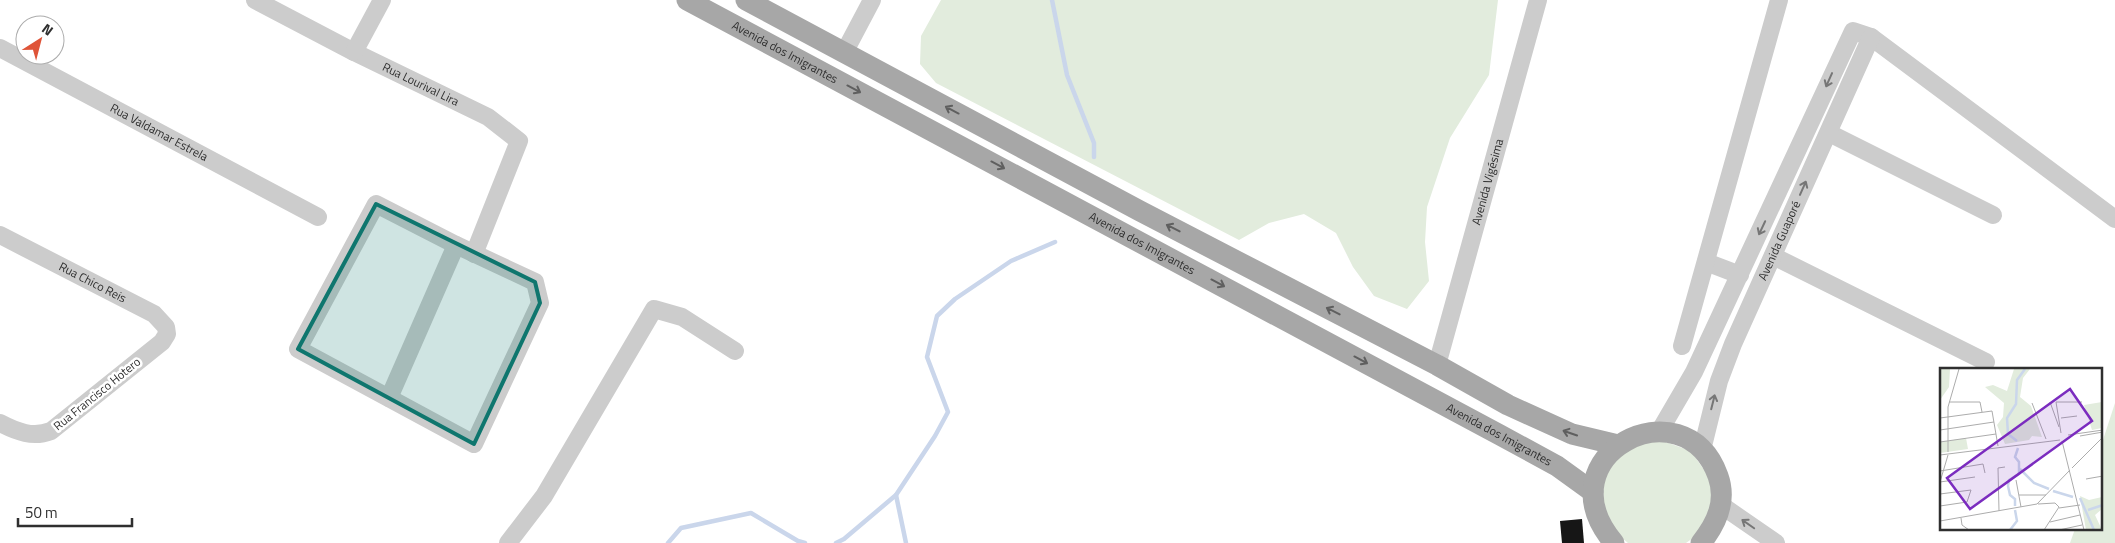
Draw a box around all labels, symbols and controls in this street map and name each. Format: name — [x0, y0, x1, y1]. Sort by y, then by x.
north arrow — [15, 15, 65, 65]
street label: Avenida dos Imigrantes — [729, 16, 842, 88]
text: N — [38, 18, 58, 40]
street label: Rua Lourival Lira — [379, 57, 463, 111]
one-way arrow — [1824, 72, 1833, 87]
one-way arrow — [846, 84, 861, 94]
street label: Rua Valdamar Estrela — [107, 98, 212, 166]
one-way arrow — [945, 105, 960, 115]
street label: Avenida Vigésima — [1466, 136, 1508, 227]
one-way arrow — [990, 160, 1005, 170]
one-way arrow — [1799, 181, 1809, 196]
street label: Avenida Guaporé — [1753, 198, 1805, 283]
street label: Avenida dos Imigrantes — [1086, 207, 1199, 279]
one-way arrow — [1756, 220, 1766, 235]
one-way arrow — [1166, 223, 1181, 232]
street label: Rua Chico Reis — [56, 257, 130, 307]
one-way arrow — [1210, 279, 1225, 288]
one-way arrow — [1325, 306, 1340, 316]
street label: Rua Francisco Hotero — [49, 352, 144, 435]
one-way arrow — [1353, 356, 1368, 365]
inset map — [1940, 368, 2102, 530]
one-way arrow — [1709, 395, 1718, 411]
street label: Avenida dos Imigrantes — [1443, 398, 1556, 471]
one-way arrow — [1563, 428, 1579, 437]
scale bar — [18, 496, 131, 528]
text: 50 m — [25, 501, 58, 524]
one-way arrow — [1742, 519, 1756, 529]

